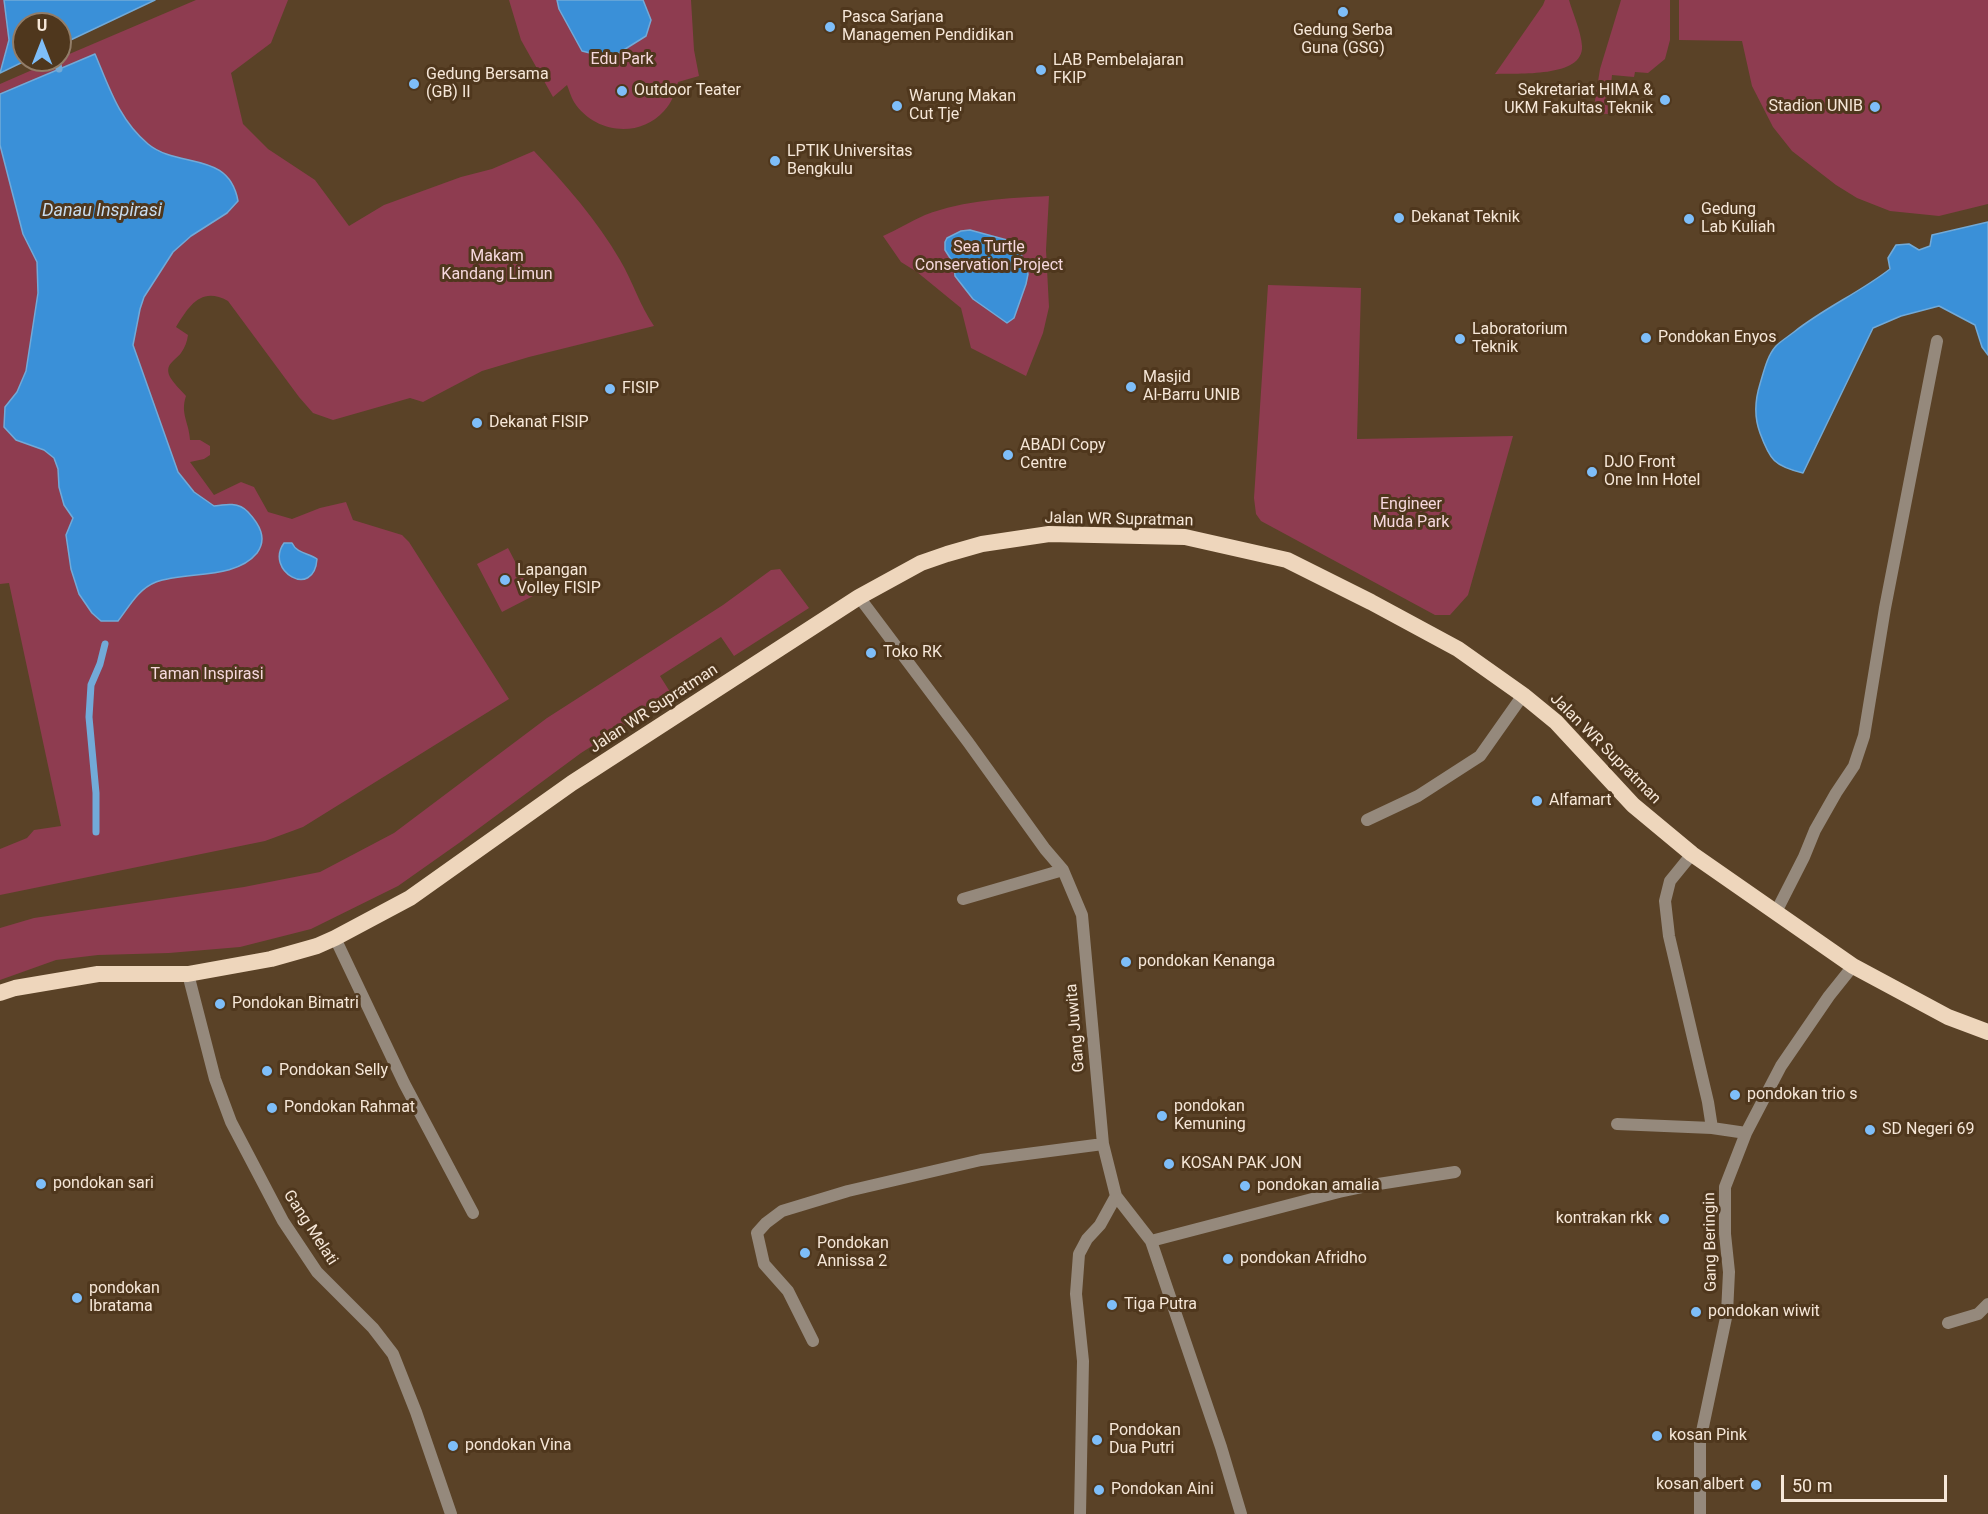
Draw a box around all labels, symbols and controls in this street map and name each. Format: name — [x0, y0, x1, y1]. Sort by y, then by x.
marker: Gedung Serba Guna (GSG) — [1336, 5, 1350, 19]
place label: Pasca Sarjana Managemen Pendidikan — [842, 8, 1014, 46]
north arrow — [12, 12, 72, 72]
text: U — [37, 16, 47, 35]
marker: Pasca Sarjana Managemen Pendidikan — [823, 20, 837, 34]
place label: Gedung Serba Guna (GSG) — [1293, 21, 1393, 59]
park label: Edu Park — [590, 50, 654, 70]
place label: LAB Pembelajaran FKIP — [1053, 51, 1184, 89]
marker: LAB Pembelajaran FKIP — [1034, 63, 1048, 77]
place label: Gedung Bersama (GB) II — [426, 65, 549, 103]
marker: Gedung Bersama (GB) II — [407, 77, 421, 91]
place label: Outdoor Teater — [634, 81, 741, 101]
place label: Sekretariat HIMA & UKM Fakultas Teknik — [1504, 81, 1653, 119]
marker: Outdoor Teater — [615, 84, 629, 98]
place label: Warung Makan Cut Tje' — [909, 87, 1016, 125]
marker: Sekretariat HIMA & UKM Fakultas Teknik — [1658, 93, 1672, 107]
place label: Stadion UNIB — [1769, 97, 1863, 117]
marker: Warung Makan Cut Tje' — [890, 99, 904, 113]
marker: Stadion UNIB — [1868, 100, 1882, 114]
place label: LPTIK Universitas Bengkulu — [787, 142, 913, 180]
marker: LPTIK Universitas Bengkulu — [768, 154, 782, 168]
water label: Danau Inspirasi — [42, 200, 162, 222]
place label: Gedung Lab Kuliah — [1701, 200, 1775, 238]
place label: Dekanat Teknik — [1411, 208, 1520, 228]
marker: Dekanat Teknik — [1392, 211, 1406, 225]
marker: Gedung Lab Kuliah — [1682, 212, 1696, 226]
park label: Sea Turtle Conservation Project — [915, 238, 1063, 276]
park label: Makam Kandang Limun — [441, 247, 553, 285]
place label: Laboratorium Teknik — [1472, 320, 1568, 358]
place label: Pondokan Enyos — [1658, 328, 1776, 348]
marker: Pondokan Enyos — [1639, 331, 1653, 345]
marker: Laboratorium Teknik — [1453, 332, 1467, 346]
place label: Masjid Al-Barru UNIB — [1143, 368, 1240, 406]
place label: FISIP — [622, 379, 659, 399]
marker: Masjid Al-Barru UNIB — [1124, 380, 1138, 394]
marker: FISIP — [603, 382, 617, 396]
place label: Dekanat FISIP — [489, 413, 589, 433]
marker: Dekanat FISIP — [470, 416, 484, 430]
place label: ABADI Copy Centre — [1020, 436, 1106, 474]
marker: ABADI Copy Centre — [1001, 448, 1015, 462]
place label: DJO Front One Inn Hotel — [1604, 453, 1700, 491]
marker: DJO Front One Inn Hotel — [1585, 465, 1599, 479]
park label: Engineer Muda Park — [1373, 495, 1449, 533]
street label: Jalan WR Supratman — [1044, 509, 1194, 531]
place label: Lapangan Volley FISIP — [517, 561, 601, 599]
marker: Lapangan Volley FISIP — [498, 573, 512, 587]
place label: Toko RK — [883, 643, 942, 663]
marker: Toko RK — [864, 646, 878, 660]
street label: Jalan WR Supratman — [586, 660, 722, 758]
park label: Taman Inspirasi — [150, 665, 264, 685]
street label: Jalan WR Supratman — [1546, 690, 1664, 808]
place label: Alfamart — [1549, 791, 1611, 811]
marker: Alfamart — [1530, 794, 1544, 808]
place label: pondokan Kenanga — [1138, 952, 1275, 972]
marker: pondokan Kenanga — [1119, 955, 1133, 969]
street label: Gang Juwita — [1063, 983, 1089, 1073]
place label: Pondokan Bimatri — [232, 994, 359, 1014]
marker: Pondokan Bimatri — [213, 997, 227, 1011]
place label: Pondokan Selly — [279, 1061, 388, 1081]
marker: Pondokan Selly — [260, 1064, 274, 1078]
place label: pondokan trio s — [1747, 1085, 1858, 1105]
marker: pondokan trio s — [1728, 1088, 1742, 1102]
place label: pondokan Kemuning — [1174, 1097, 1246, 1135]
place label: Pondokan Rahmat — [284, 1098, 415, 1118]
marker: Pondokan Rahmat — [265, 1101, 279, 1115]
marker: pondokan Kemuning — [1155, 1109, 1169, 1123]
place label: SD Negeri 69 — [1882, 1120, 1975, 1140]
marker: SD Negeri 69 — [1863, 1123, 1877, 1137]
place label: KOSAN PAK JON — [1181, 1154, 1302, 1174]
marker: KOSAN PAK JON — [1162, 1157, 1176, 1171]
place label: pondokan sari — [53, 1174, 154, 1194]
place label: pondokan amalia — [1257, 1176, 1380, 1196]
marker: pondokan sari — [34, 1177, 48, 1191]
marker: pondokan amalia — [1238, 1179, 1252, 1193]
street label: Gang Melati — [279, 1187, 341, 1269]
street label: Gang Beringin — [1701, 1192, 1721, 1292]
place label: kontrakan rkk — [1556, 1209, 1652, 1229]
marker: kontrakan rkk — [1657, 1212, 1671, 1226]
place label: Pondokan Annissa 2 — [817, 1234, 889, 1272]
marker: Pondokan Annissa 2 — [798, 1246, 812, 1260]
place label: pondokan Afridho — [1240, 1249, 1367, 1269]
marker: pondokan Afridho — [1221, 1252, 1235, 1266]
place label: pondokan Ibratama — [89, 1279, 160, 1317]
marker: pondokan Ibratama — [70, 1291, 84, 1305]
place label: Tiga Putra — [1124, 1295, 1197, 1315]
marker: Tiga Putra — [1105, 1298, 1119, 1312]
place label: pondokan wiwit — [1708, 1302, 1820, 1322]
marker: pondokan wiwit — [1689, 1305, 1703, 1319]
place label: Pondokan Dua Putri — [1109, 1421, 1181, 1459]
place label: kosan Pink — [1669, 1426, 1747, 1446]
marker: kosan Pink — [1650, 1429, 1664, 1443]
marker: Pondokan Dua Putri — [1090, 1433, 1104, 1447]
place label: pondokan Vina — [465, 1436, 571, 1456]
marker: pondokan Vina — [446, 1439, 460, 1453]
scale bar — [1784, 1463, 1950, 1501]
place label: kosan albert — [1656, 1475, 1744, 1495]
text: 50 m — [1792, 1475, 1832, 1496]
marker: kosan albert — [1749, 1478, 1763, 1492]
place label: Pondokan Aini — [1111, 1480, 1214, 1500]
marker: Pondokan Aini — [1092, 1483, 1106, 1497]

